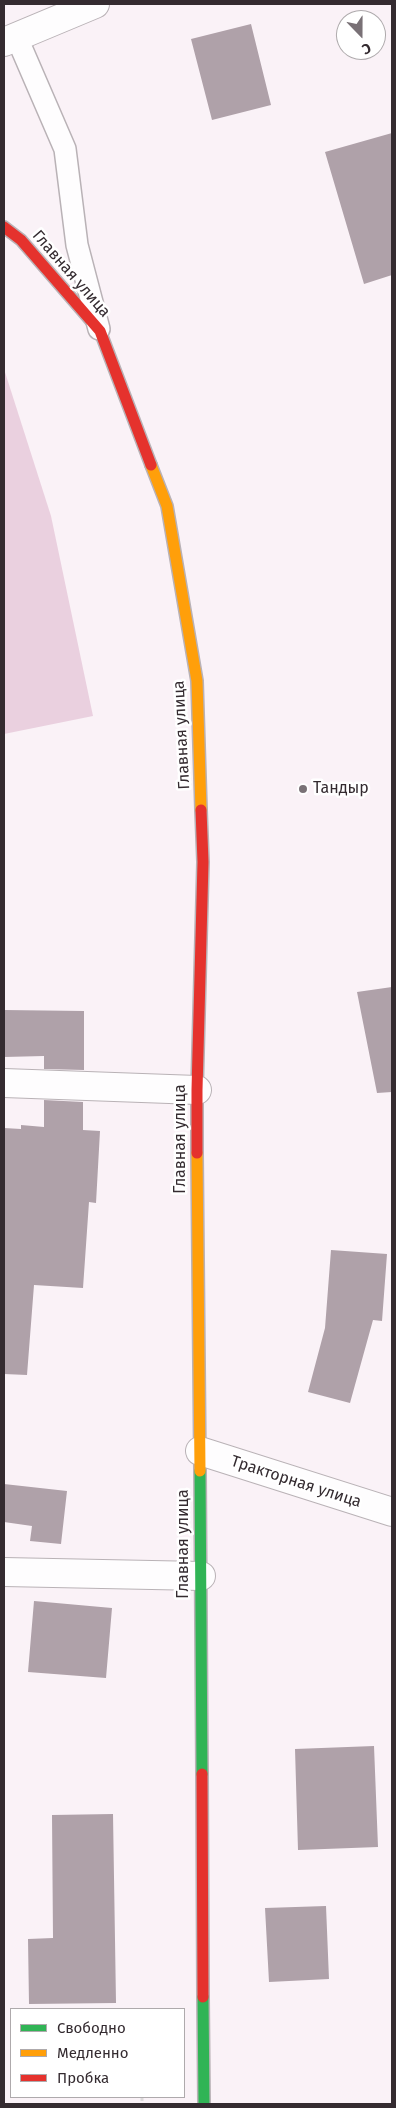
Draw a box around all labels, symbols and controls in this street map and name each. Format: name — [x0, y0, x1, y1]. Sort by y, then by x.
north arrow — [336, 10, 386, 60]
text: С — [360, 39, 373, 58]
street label: Главная улица — [28, 226, 114, 322]
street label: Главная улица — [170, 680, 194, 790]
place label: Тандыр — [313, 779, 369, 799]
marker: Тандыр — [297, 783, 309, 795]
street label: Главная улица — [171, 1084, 191, 1194]
street label: Тракторная улица — [228, 1452, 364, 1512]
street label: Главная улица — [174, 1489, 194, 1599]
legend — [10, 2008, 185, 2098]
text: Свободно — [57, 2019, 126, 2037]
text: Медленно — [57, 2044, 129, 2062]
text: Пробка — [57, 2069, 109, 2087]

